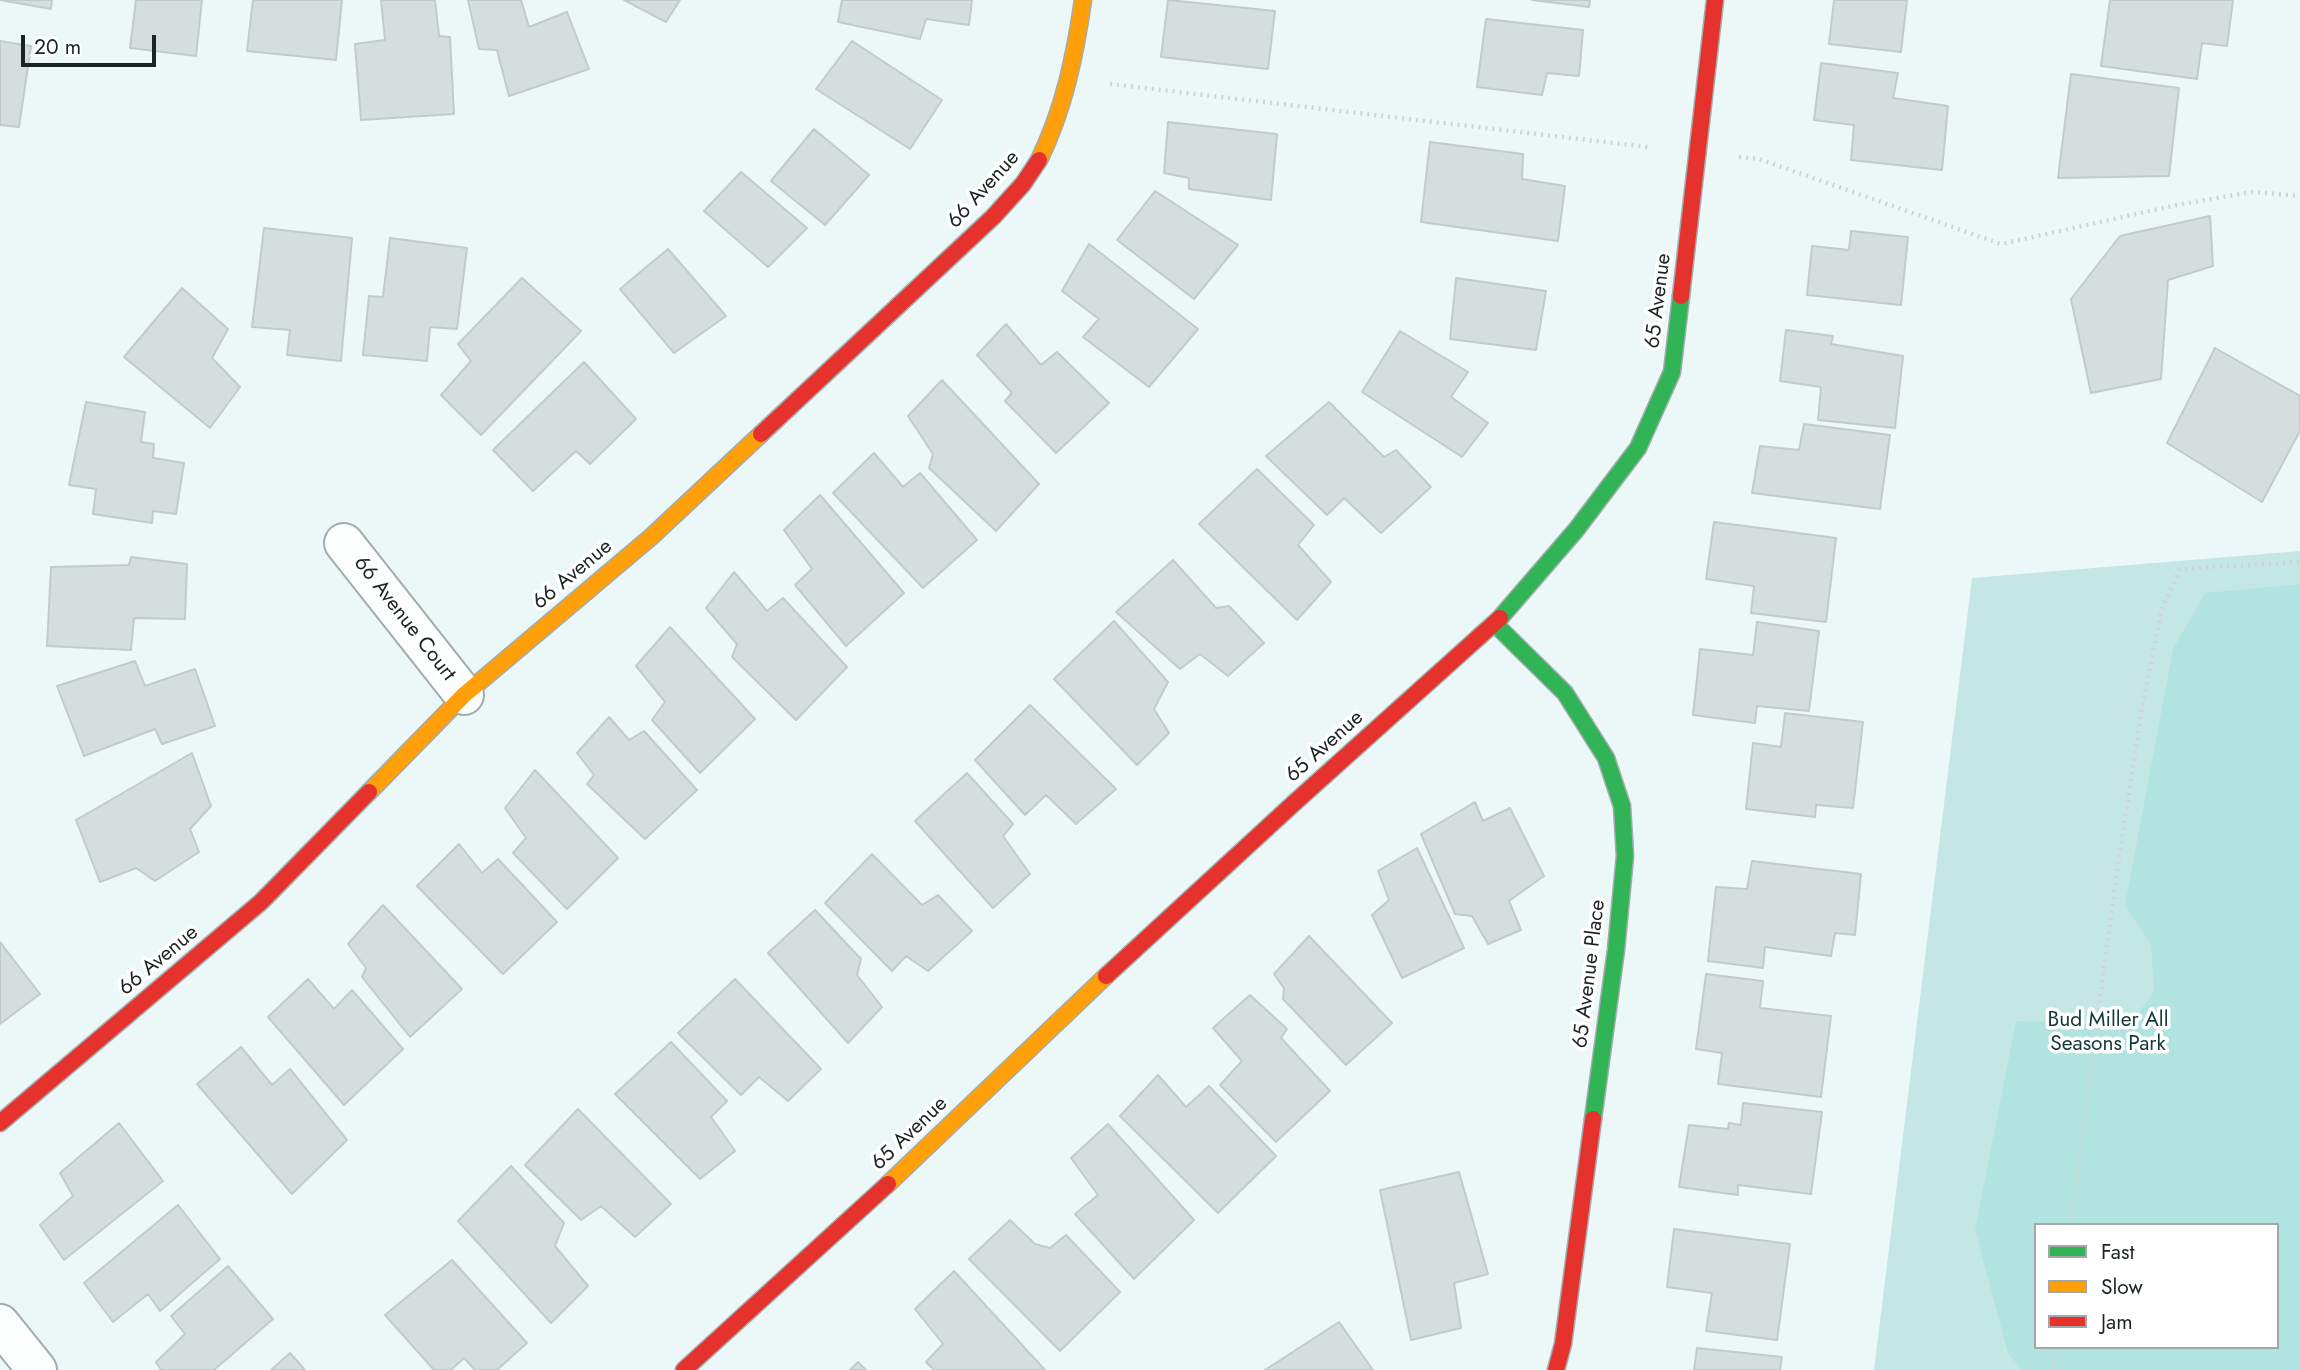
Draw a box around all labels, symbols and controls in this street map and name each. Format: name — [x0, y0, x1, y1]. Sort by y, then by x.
scale bar — [24, 21, 159, 65]
text: 20 m — [34, 32, 81, 62]
street label: 66 Avenue — [943, 146, 1025, 234]
street label: 65 Avenue — [1641, 252, 1677, 350]
street label: 66 Avenue — [528, 535, 618, 615]
street label: 66 Avenue Court — [347, 552, 461, 686]
street label: 65 Avenue — [1281, 706, 1369, 788]
street label: 65 Avenue Place — [1568, 898, 1612, 1050]
street label: 66 Avenue — [114, 921, 204, 1001]
park label: Bud Miller All Seasons Park — [2048, 1008, 2168, 1058]
street label: 65 Avenue — [867, 1092, 953, 1176]
legend — [2034, 1223, 2279, 1349]
text: Fast — [2101, 1237, 2134, 1267]
text: Slow — [2101, 1272, 2143, 1302]
text: Jam — [2101, 1307, 2133, 1337]

